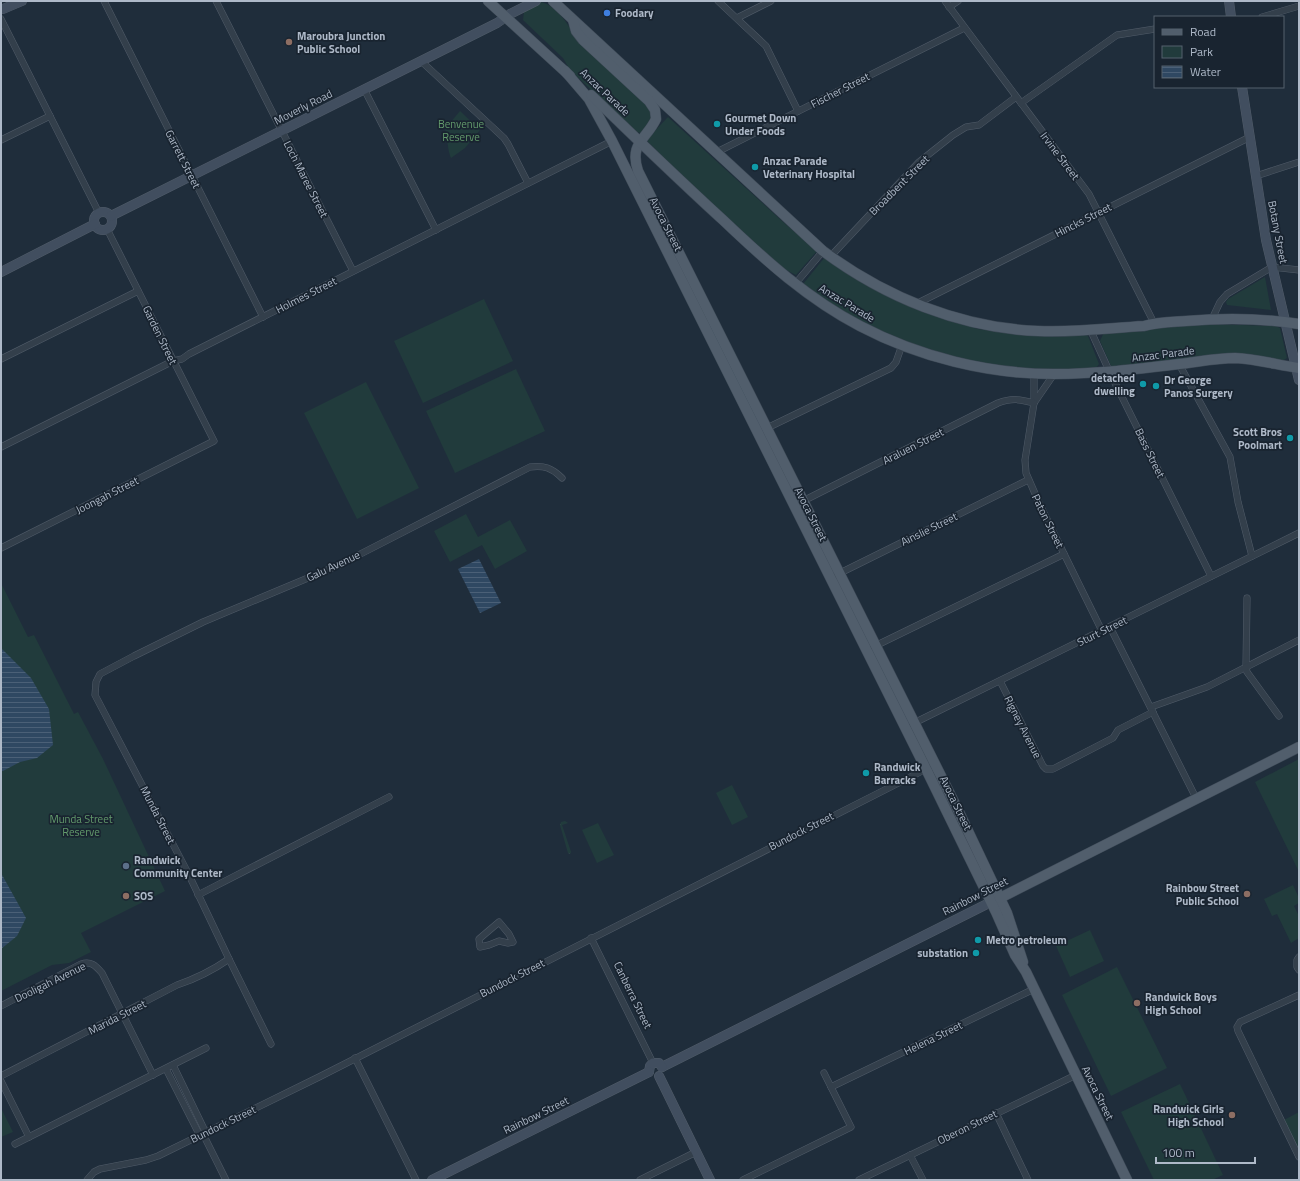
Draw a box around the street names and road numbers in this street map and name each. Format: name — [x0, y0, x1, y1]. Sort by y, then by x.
street label: Anzac Parade — [577, 65, 634, 120]
street label: Fischer Street — [808, 68, 872, 112]
street label: Moverly Road — [271, 85, 335, 129]
street label: Garrett Street — [161, 127, 205, 191]
street label: Irvine Street — [1037, 129, 1083, 183]
street label: Loch Maree Street — [280, 138, 332, 220]
street label: Broadbent Street — [865, 151, 933, 219]
street label: Avoca Street — [646, 194, 686, 254]
street label: Hincks Street — [1052, 199, 1114, 241]
street label: Botany Street — [1264, 199, 1292, 265]
street label: Holmes Street — [273, 273, 339, 317]
street label: Anzac Parade — [816, 280, 878, 326]
street label: Garden Street — [139, 303, 181, 367]
street label: Anzac Parade — [1131, 342, 1196, 366]
street label: Araluen Street — [880, 424, 946, 468]
street label: Bass Street — [1131, 426, 1169, 481]
street label: Joongah Street — [73, 472, 141, 518]
street label: Avoca Street — [791, 484, 831, 544]
street label: Paton Street — [1028, 491, 1068, 551]
street label: Ainslie Street — [898, 508, 960, 550]
street label: Galu Avenue — [304, 546, 363, 585]
street label: Sturt Street — [1074, 612, 1130, 650]
street label: Rigney Avenue — [1000, 693, 1046, 761]
street label: Avoca Street — [936, 773, 976, 833]
street label: Munda Street — [137, 783, 180, 847]
street label: Bundock Street — [766, 808, 836, 854]
street label: Rainbow Street — [940, 873, 1011, 919]
street label: Bundock Street — [477, 955, 547, 1001]
street label: Dooligah Avenue — [12, 958, 89, 1006]
street label: Canberra Street — [610, 959, 656, 1031]
street label: Marida Street — [85, 995, 149, 1038]
street label: Helena Street — [901, 1017, 965, 1059]
street label: Avoca Street — [1078, 1063, 1118, 1123]
street label: Rainbow Street — [500, 1092, 572, 1138]
street label: Bundock Street — [188, 1101, 259, 1147]
street label: Oberon Street — [934, 1106, 1000, 1148]

